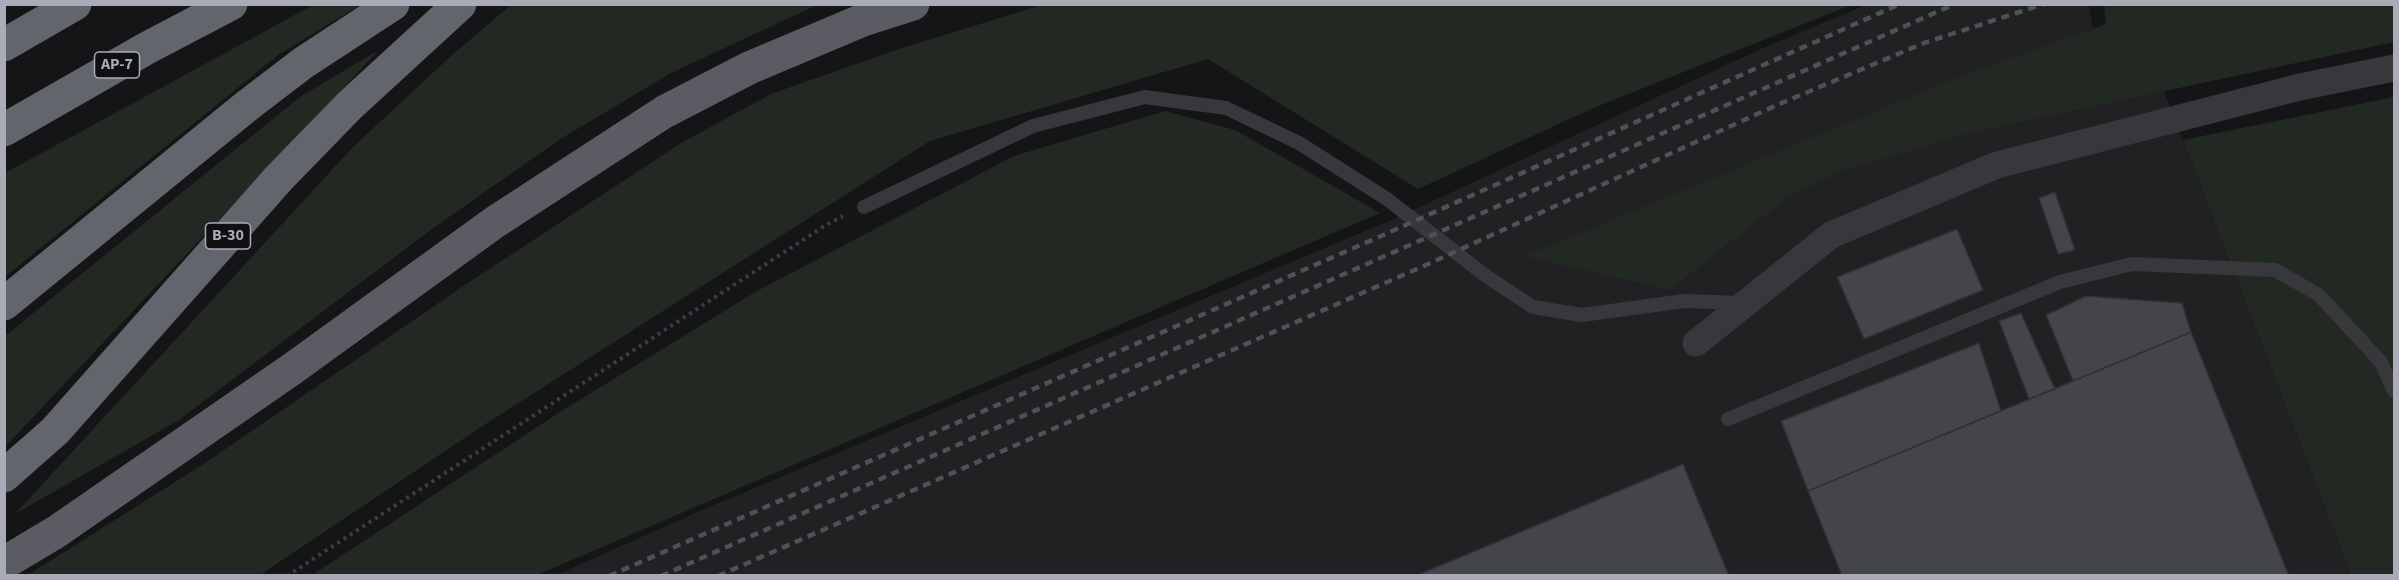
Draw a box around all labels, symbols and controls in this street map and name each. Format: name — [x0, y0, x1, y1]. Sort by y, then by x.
road number: AP-7 — [94, 52, 140, 78]
road number: B-30 — [206, 223, 250, 249]

